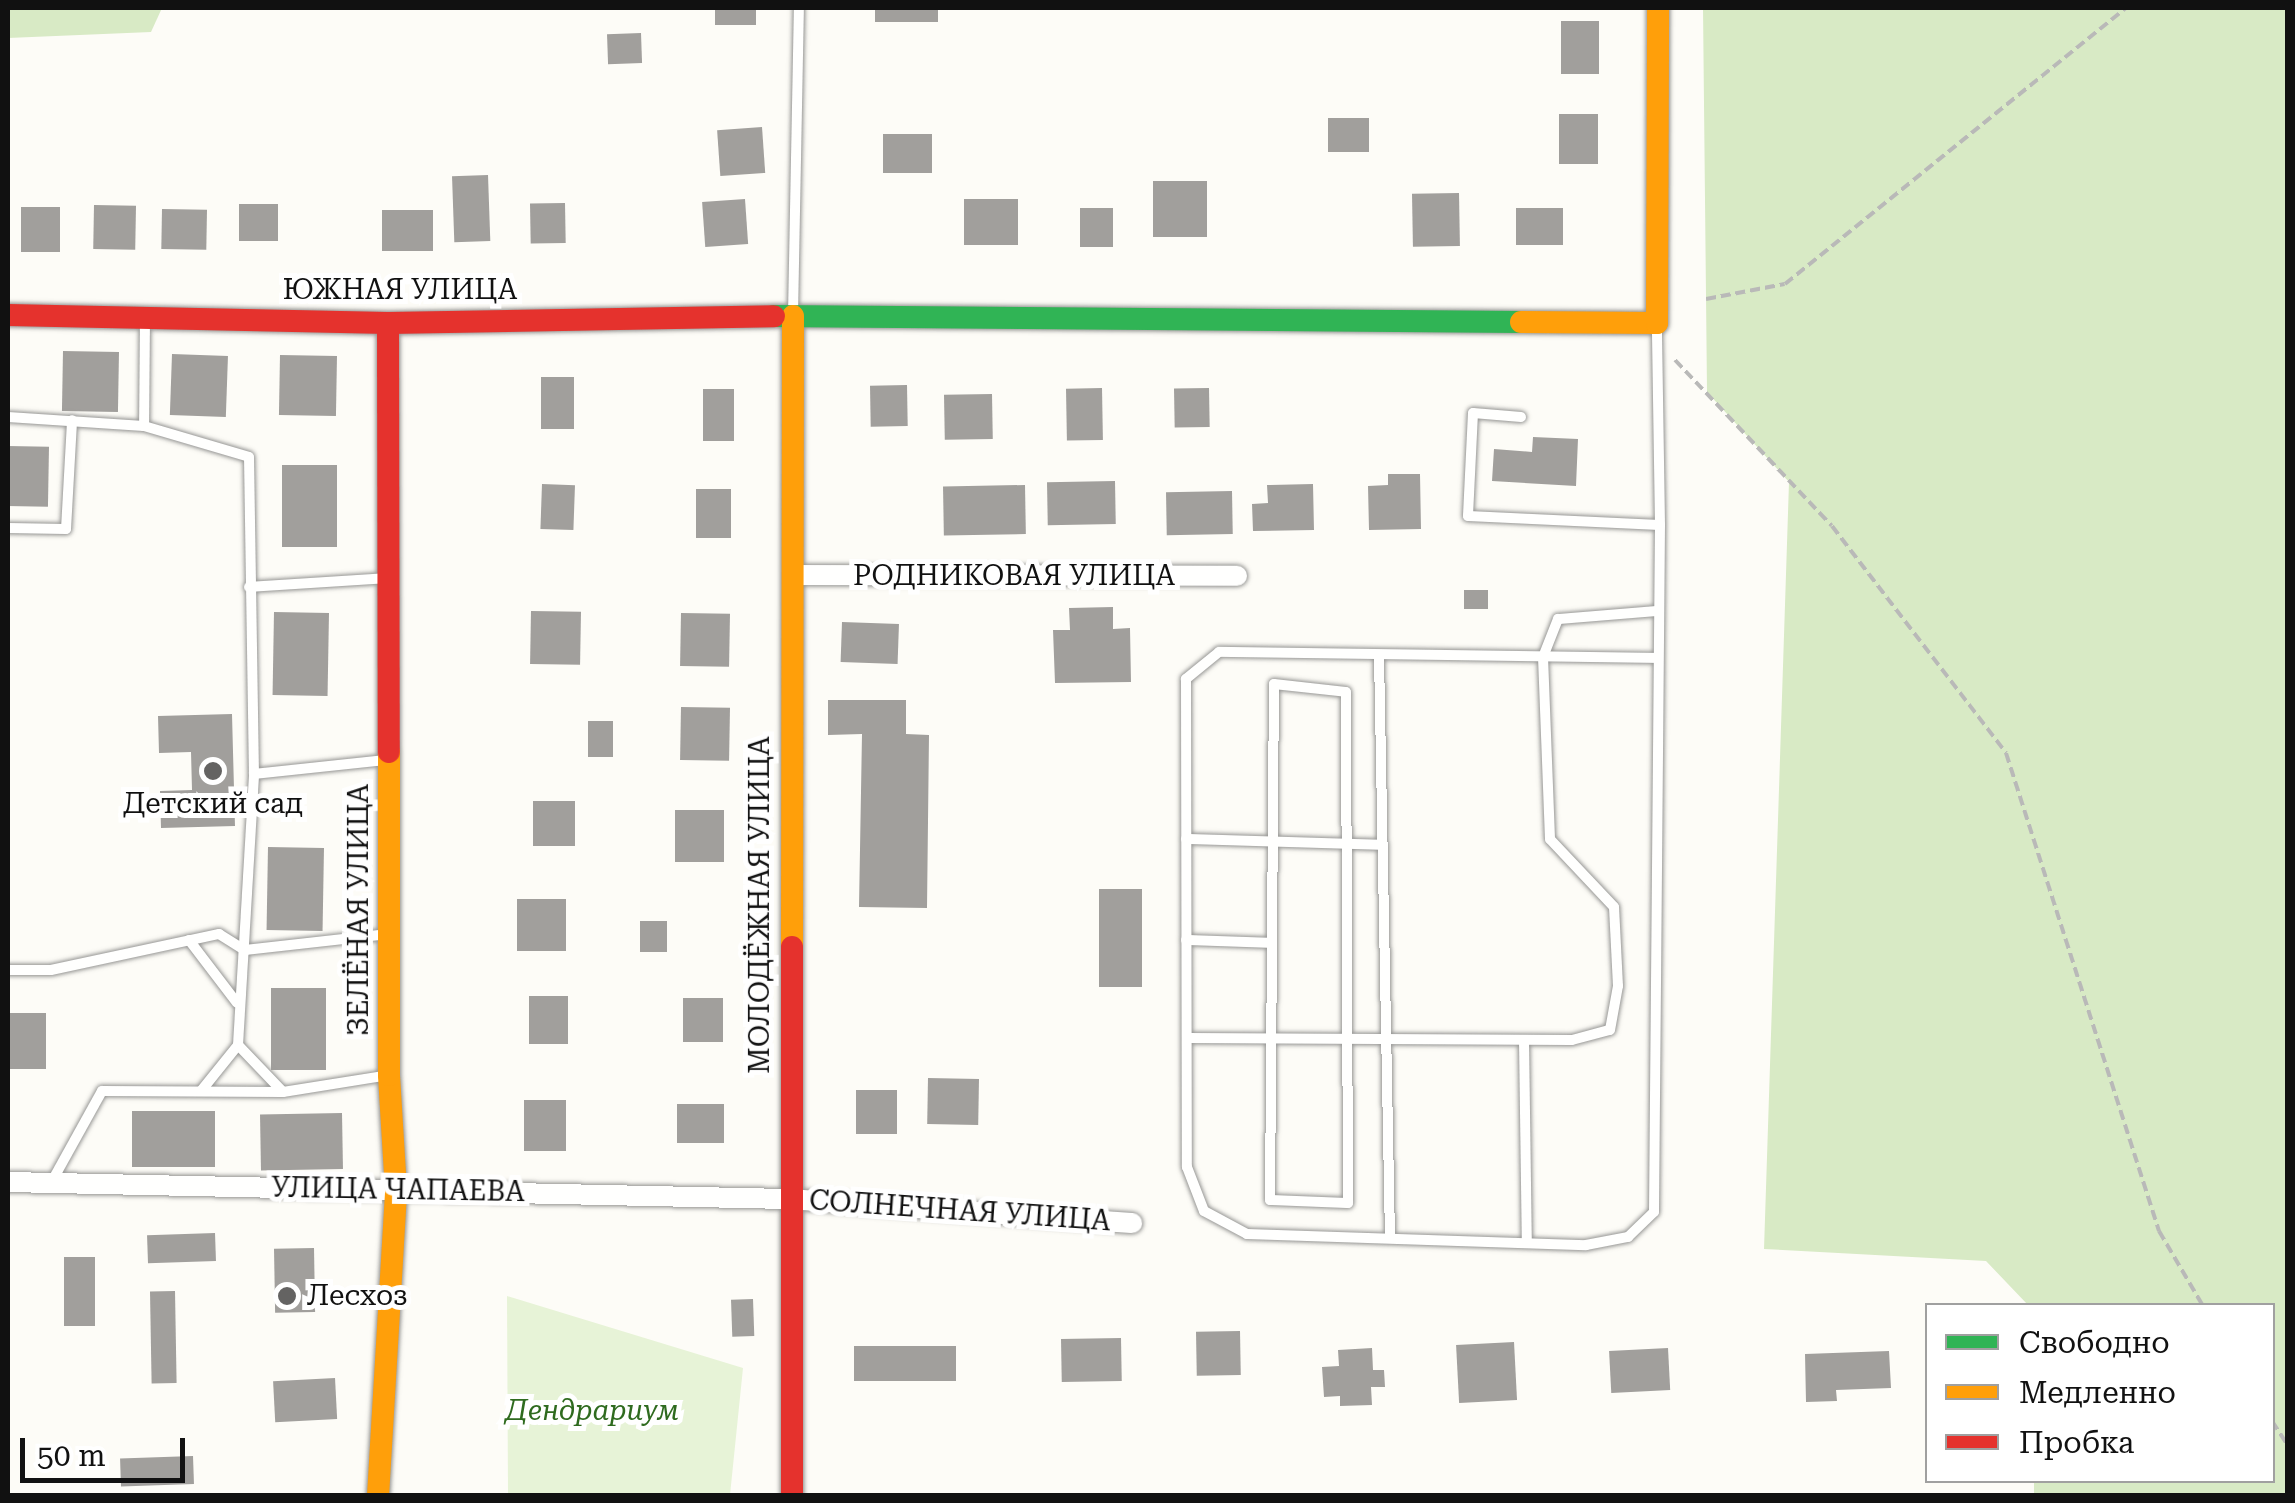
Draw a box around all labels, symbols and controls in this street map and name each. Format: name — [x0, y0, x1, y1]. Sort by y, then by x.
street label: ЮЖНАЯ УЛИЦА — [283, 273, 517, 307]
street label: РОДНИКОВАЯ УЛИЦА — [853, 559, 1175, 593]
street label: МОЛОДЁЖНАЯ УЛИЦА — [743, 736, 777, 1074]
marker: Детский сад — [202, 760, 224, 782]
street label: ЗЕЛЁНАЯ УЛИЦА — [342, 784, 376, 1036]
place label: Детский сад — [123, 787, 303, 821]
street label: УЛИЦА ЧАПАЕВА — [271, 1171, 525, 1209]
street label: СОЛНЕЧНАЯ УЛИЦА — [808, 1184, 1112, 1238]
place label: Лесхоз — [307, 1279, 408, 1313]
marker: Лесхоз — [276, 1285, 298, 1307]
legend — [1925, 1303, 2275, 1483]
text: Свободно — [2019, 1325, 2170, 1360]
text: Медленно — [2019, 1375, 2176, 1410]
park label: Дендрариум — [505, 1394, 679, 1428]
scale bar — [25, 1418, 190, 1480]
text: Пробка — [2019, 1425, 2134, 1460]
text: 50 m — [37, 1438, 106, 1473]

